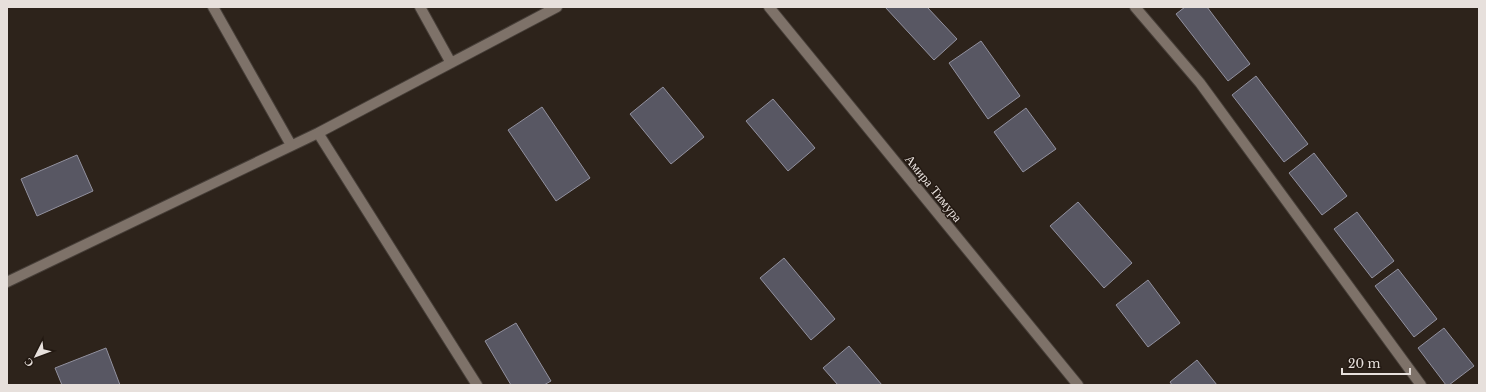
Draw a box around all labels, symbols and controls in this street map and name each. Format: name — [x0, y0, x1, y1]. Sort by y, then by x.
street label: Амира Тимура — [901, 151, 966, 226]
north arrow — [16, 336, 56, 376]
scale bar — [1342, 350, 1410, 376]
text: С — [21, 355, 36, 370]
text: 20 m — [1348, 356, 1380, 371]

